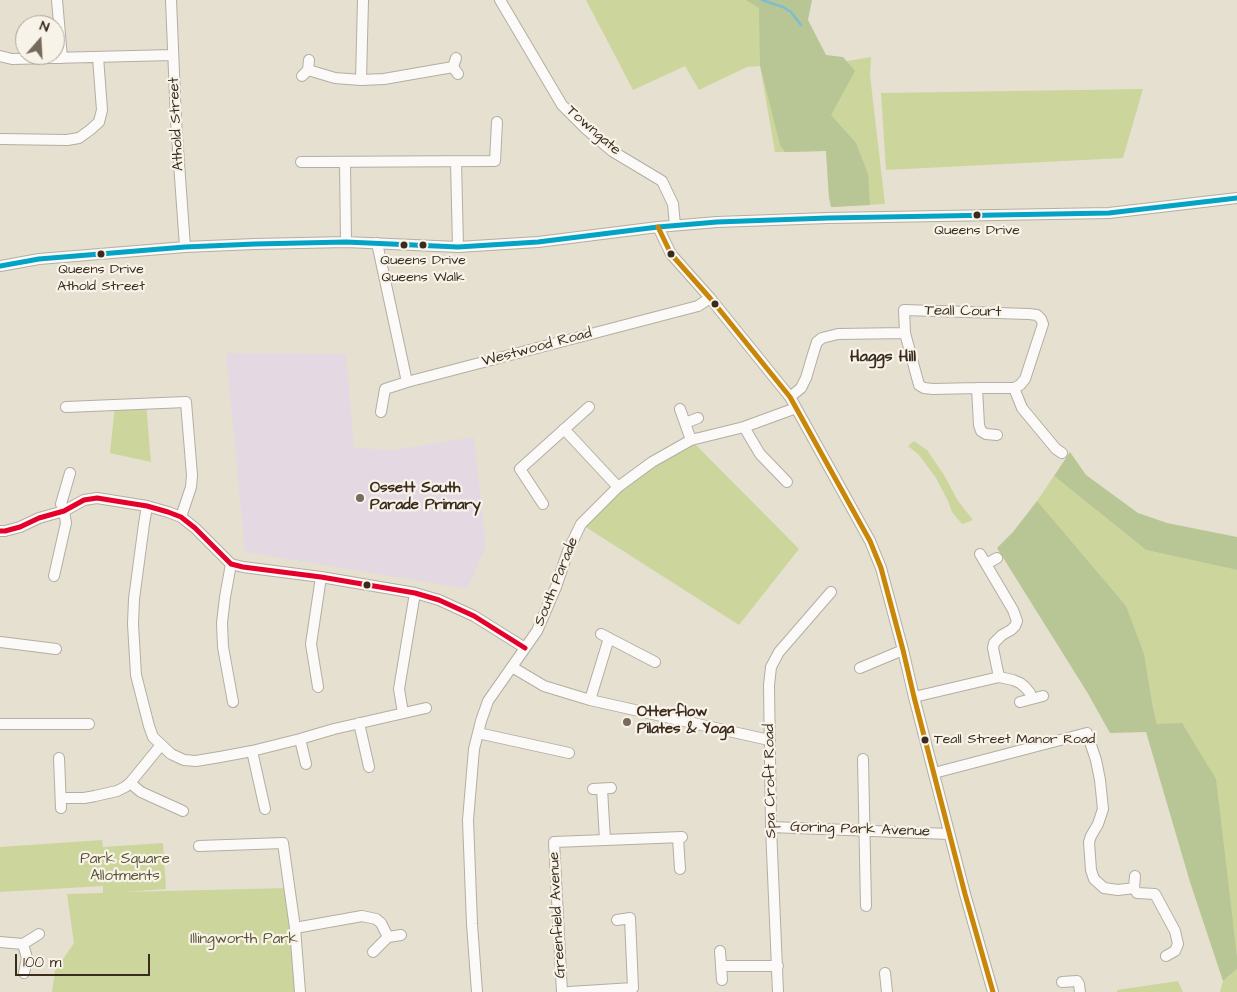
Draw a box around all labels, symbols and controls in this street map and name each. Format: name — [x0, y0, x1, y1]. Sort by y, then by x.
north arrow — [15, 15, 65, 65]
text: N — [37, 16, 52, 38]
street label: Athold Street — [166, 77, 188, 171]
street label: Towngate — [562, 102, 624, 160]
marker: Queens Drive — [972, 210, 982, 220]
place label: Queens Drive — [934, 223, 1020, 239]
unlabelled marker — [399, 240, 409, 250]
marker: Queens Drive Queens Walk — [418, 240, 428, 250]
marker: Queens Drive Athold Street — [96, 249, 106, 259]
unlabelled marker — [666, 249, 676, 259]
place label: Queens Drive Queens Walk — [380, 253, 466, 286]
place label: Queens Drive Athold Street — [57, 262, 145, 294]
unlabelled marker — [710, 299, 720, 309]
street label: Teall Court — [924, 302, 1002, 322]
street label: Westwood Road — [480, 325, 594, 371]
district label: Haggs Hill — [850, 348, 916, 368]
place label: Ossett South Parade Primary — [370, 480, 481, 515]
marker: Ossett South Parade Primary — [354, 492, 366, 504]
street label: South Parade — [531, 535, 583, 629]
unlabelled marker — [362, 580, 372, 590]
place label: Otterflow Pilates & Yoga — [637, 704, 734, 739]
marker: Otterflow Pilates & Yoga — [621, 716, 633, 728]
street label: Spa Croft Road — [761, 724, 781, 838]
place label: Teall Street Manor Road — [934, 732, 1095, 748]
marker: Teall Street Manor Road — [920, 735, 930, 745]
street label: Goring Park Avenue — [790, 819, 930, 841]
park label: Park Square Allotments — [80, 851, 170, 886]
street label: Greenfield Avenue — [546, 851, 570, 979]
park label: Illingworth Park — [190, 931, 298, 949]
scale bar — [18, 944, 152, 976]
text: 100 m — [23, 952, 62, 973]

